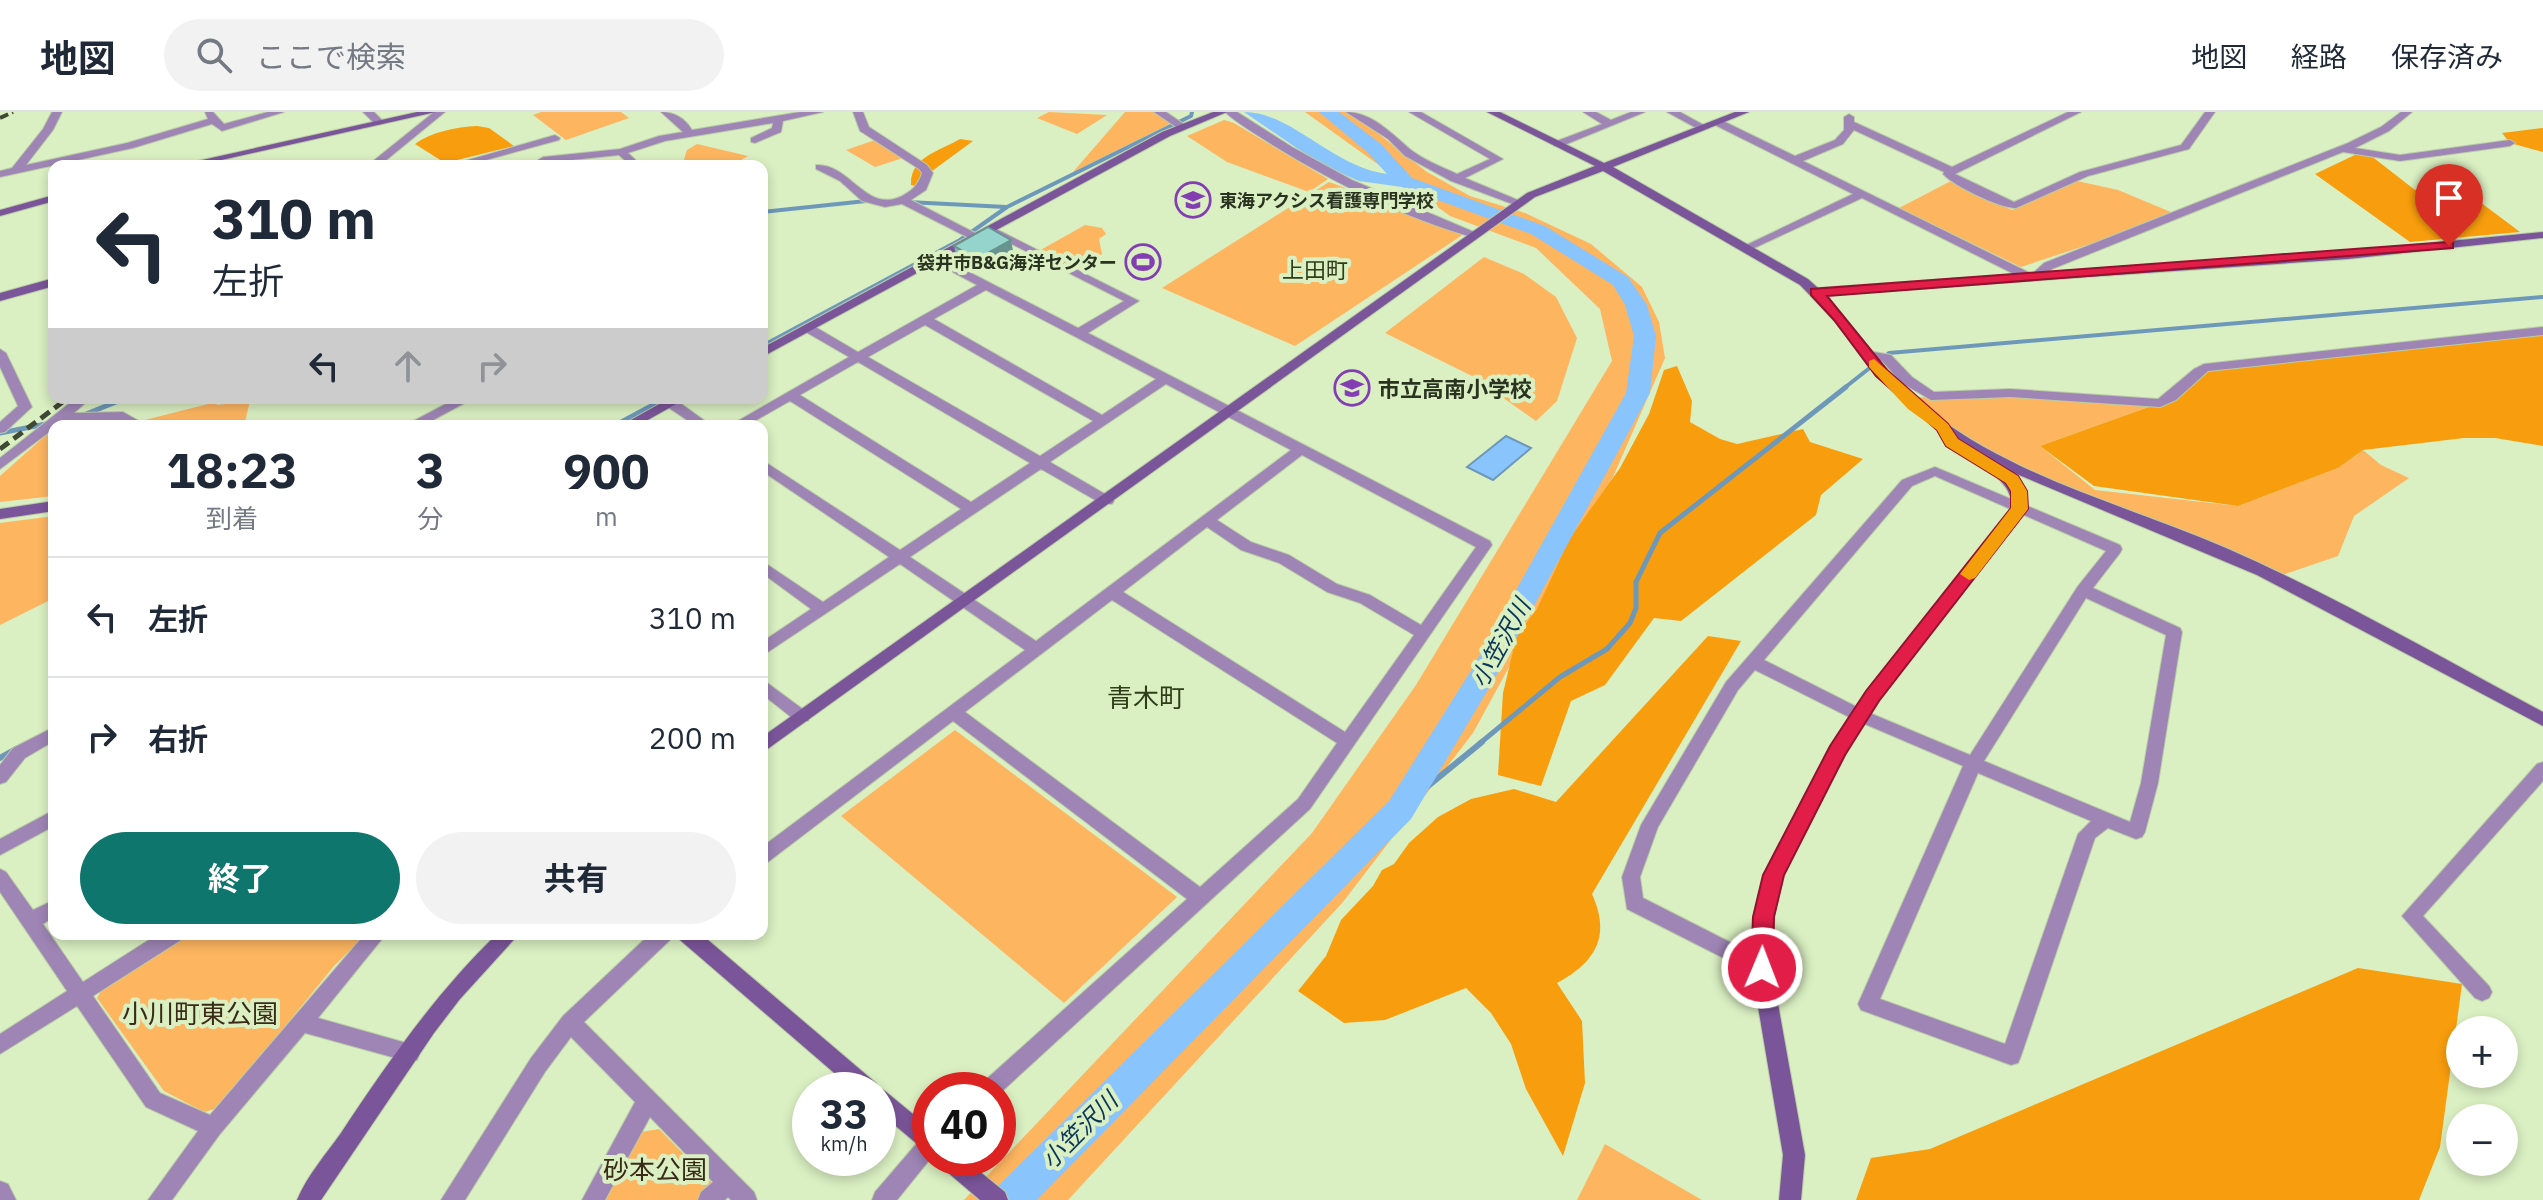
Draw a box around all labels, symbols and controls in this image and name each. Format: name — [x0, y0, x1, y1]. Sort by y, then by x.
search box — [164, 19, 724, 91]
text: 地図 — [40, 33, 116, 82]
icon: search — [192, 33, 236, 77]
text: ここで検索 — [256, 37, 406, 76]
text: 地図 — [2191, 38, 2247, 75]
text: 経路 — [2291, 38, 2347, 75]
text: 保存済み — [2391, 38, 2503, 75]
pin — [2415, 164, 2483, 246]
icon: arrive — [2427, 176, 2471, 220]
school or university icon: 東海アクシス看護専門学校 — [1174, 181, 1212, 219]
text: 310 m — [212, 182, 376, 254]
place label: 東海アクシス看護専門学校 — [1219, 189, 1434, 212]
icon: left — [80, 192, 184, 296]
sports icon: 袋井市B&G海洋センター — [1124, 243, 1162, 281]
place label: 袋井市B&G海洋センター — [917, 251, 1117, 274]
district label: 上田町 — [1282, 255, 1348, 284]
text: 左折 — [212, 257, 284, 304]
icon: left — [302, 344, 346, 388]
icon: ahead — [386, 344, 430, 388]
icon: right — [470, 344, 514, 388]
school or university icon: 市立高南小学校 — [1333, 369, 1371, 407]
place label: 市立高南小学校 — [1378, 374, 1532, 403]
text: 18:23 — [166, 439, 297, 501]
text: 3 — [416, 439, 445, 501]
text: 900 — [563, 440, 650, 502]
text: m — [595, 499, 618, 533]
text: 到着 — [206, 501, 258, 535]
text: 分 — [417, 501, 443, 535]
water label: 小笠沢川 — [1463, 591, 1539, 693]
icon: left — [80, 595, 124, 639]
text: 310 m — [649, 598, 736, 637]
text: 左折 — [148, 599, 208, 638]
district label: 青木町 — [1107, 680, 1185, 714]
icon: right — [80, 715, 124, 759]
text: 200 m — [649, 718, 736, 757]
text: 右折 — [148, 719, 208, 758]
button: 終了 — [80, 832, 400, 924]
button: 共有 — [416, 832, 736, 924]
position arrow — [1720, 926, 1804, 1010]
park label: 小川町東公園 — [122, 996, 278, 1030]
map controls — [2446, 1016, 2518, 1176]
button: + — [2446, 1016, 2518, 1088]
speed limit sign: 40 — [912, 1072, 1016, 1176]
water label: 小笠沢川 — [1034, 1083, 1126, 1175]
text: 33 — [820, 1088, 868, 1140]
button: − — [2446, 1104, 2518, 1176]
text: km/h — [820, 1130, 868, 1157]
park label: 砂本公園 — [603, 1152, 707, 1186]

